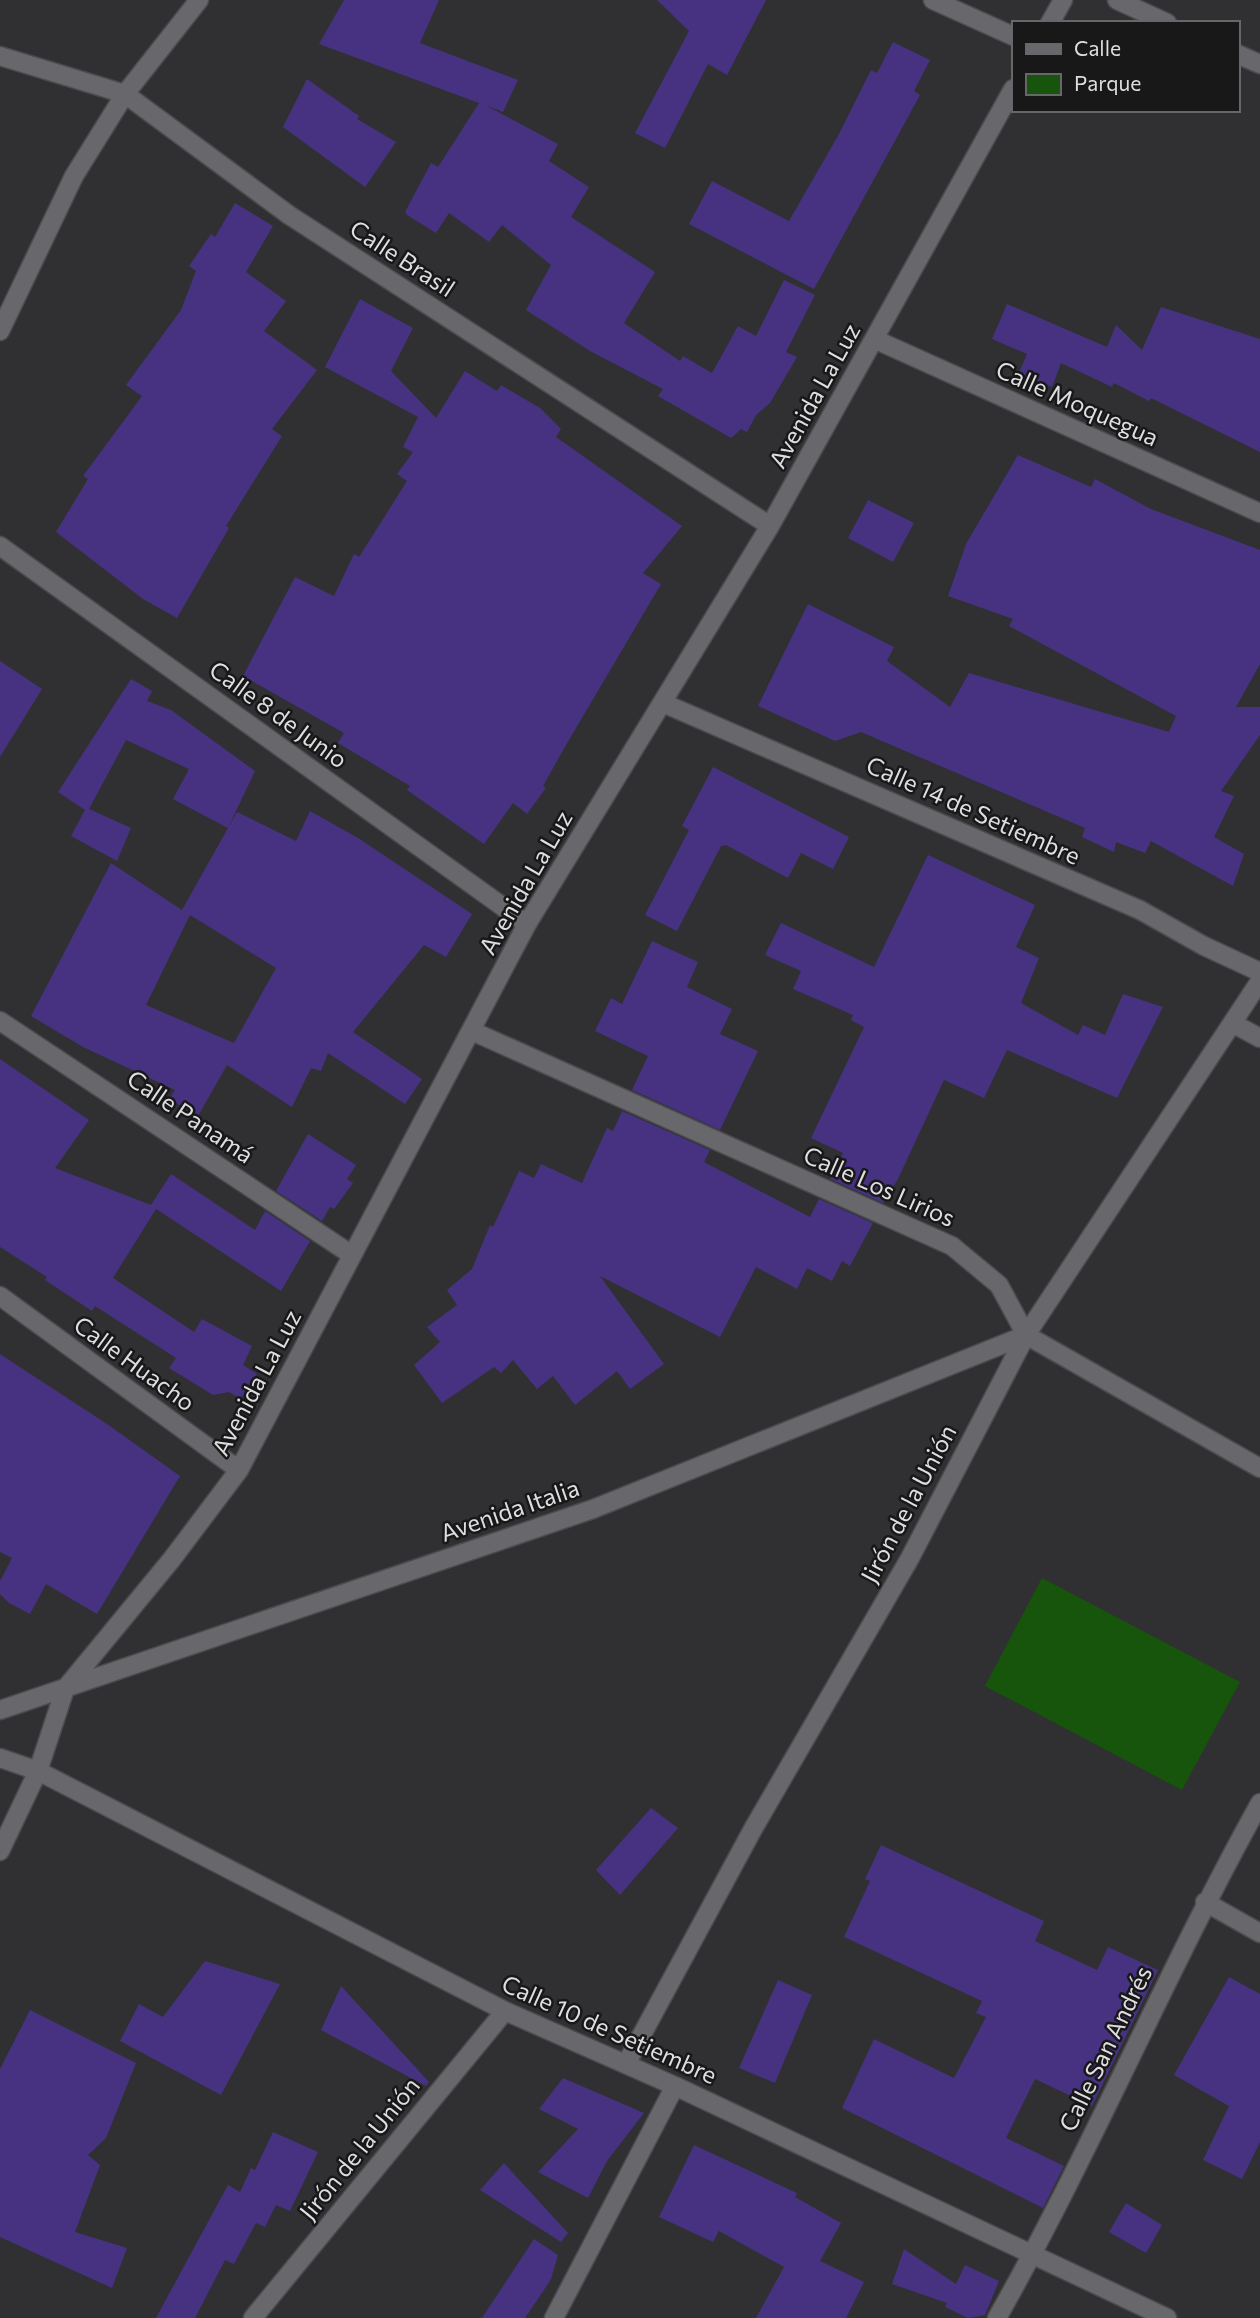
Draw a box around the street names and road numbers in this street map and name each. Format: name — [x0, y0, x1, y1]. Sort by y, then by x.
street label: Calle Brasil — [345, 213, 461, 302]
street label: Avenida La Luz — [762, 318, 865, 473]
street label: Calle Moquegua — [992, 354, 1163, 451]
street label: Calle 8 de Junio — [204, 654, 353, 774]
street label: Calle 14 de Setiembre — [862, 749, 1085, 870]
street label: Avenida La Luz — [472, 805, 578, 959]
street label: Calle Panamá — [122, 1063, 259, 1169]
street label: Calle Los Lirios — [799, 1139, 960, 1232]
street label: Avenida La Luz — [205, 1304, 306, 1460]
street label: Calle Huacho — [69, 1309, 201, 1416]
street label: Jirón de la Unión — [854, 1419, 962, 1587]
street label: Avenida Italia — [436, 1472, 583, 1547]
street label: Calle San Andrés — [1052, 1961, 1157, 2136]
street label: Calle 10 de Setiembre — [498, 1968, 722, 2089]
street label: Jirón de la Unión — [293, 2071, 425, 2225]

